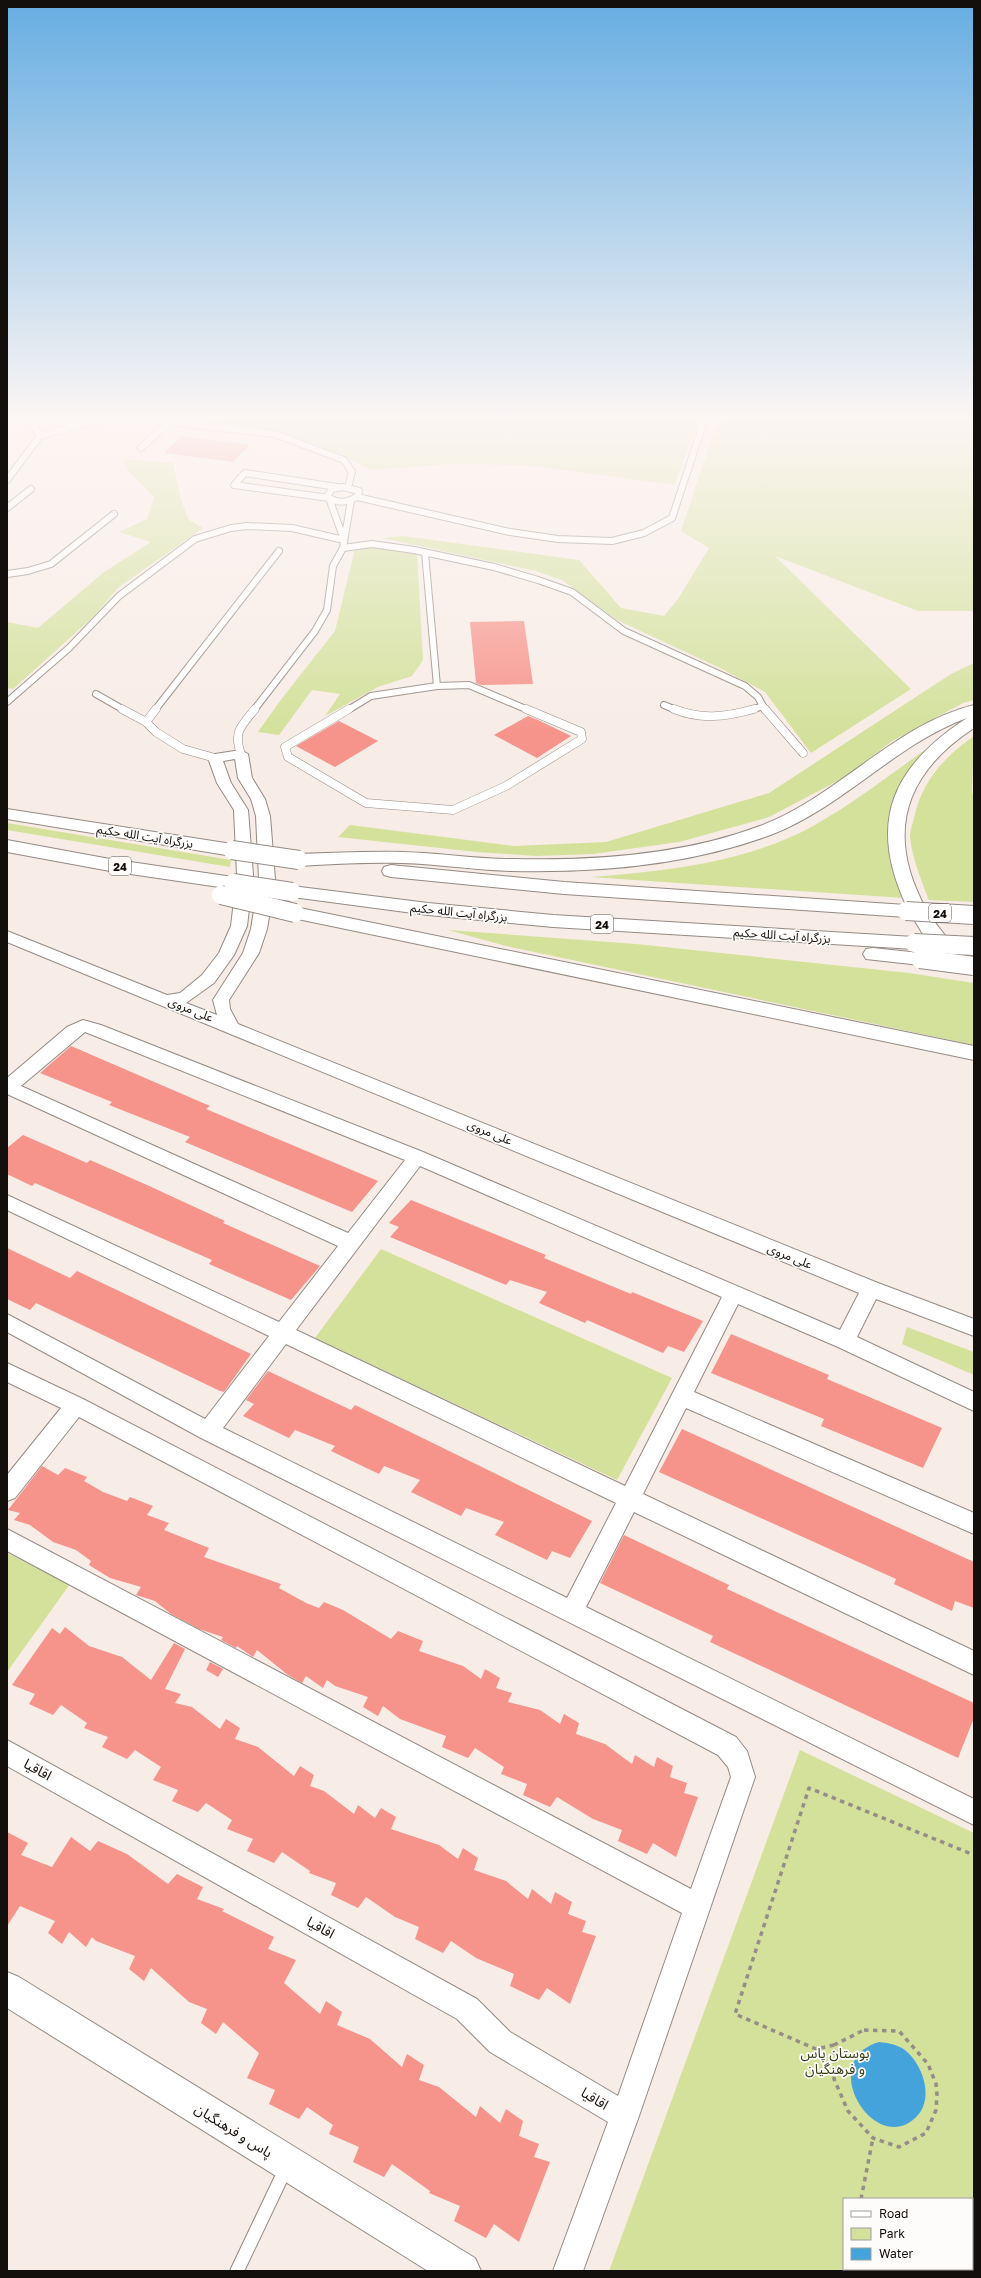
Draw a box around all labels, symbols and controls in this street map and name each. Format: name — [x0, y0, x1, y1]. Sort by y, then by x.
street label: بزرگراه آیت الله حکیم — [95, 821, 194, 853]
road number: 24 — [109, 857, 131, 875]
street label: بزرگراه آیت الله حکیم — [410, 899, 508, 927]
road number: 24 — [929, 904, 951, 922]
road number: 24 — [591, 915, 613, 933]
street label: بزرگراه آیت الله حکیم — [733, 924, 831, 948]
street label: علی مروی — [166, 993, 216, 1025]
street label: علی مروی — [465, 1116, 515, 1148]
street label: علی مروی — [765, 1240, 815, 1272]
street label: اقاقیا — [21, 1754, 55, 1784]
street label: اقاقیا — [304, 1912, 338, 1942]
park label: بوستان پاس و فرهنگیان — [801, 2044, 870, 2078]
street label: اقاقیا — [578, 2083, 612, 2113]
street label: پاس و فرهنگیان — [191, 2099, 276, 2162]
legend — [843, 2198, 973, 2270]
text: Road — [879, 2206, 908, 2221]
text: Park — [879, 2226, 905, 2241]
text: Water — [879, 2246, 913, 2261]

